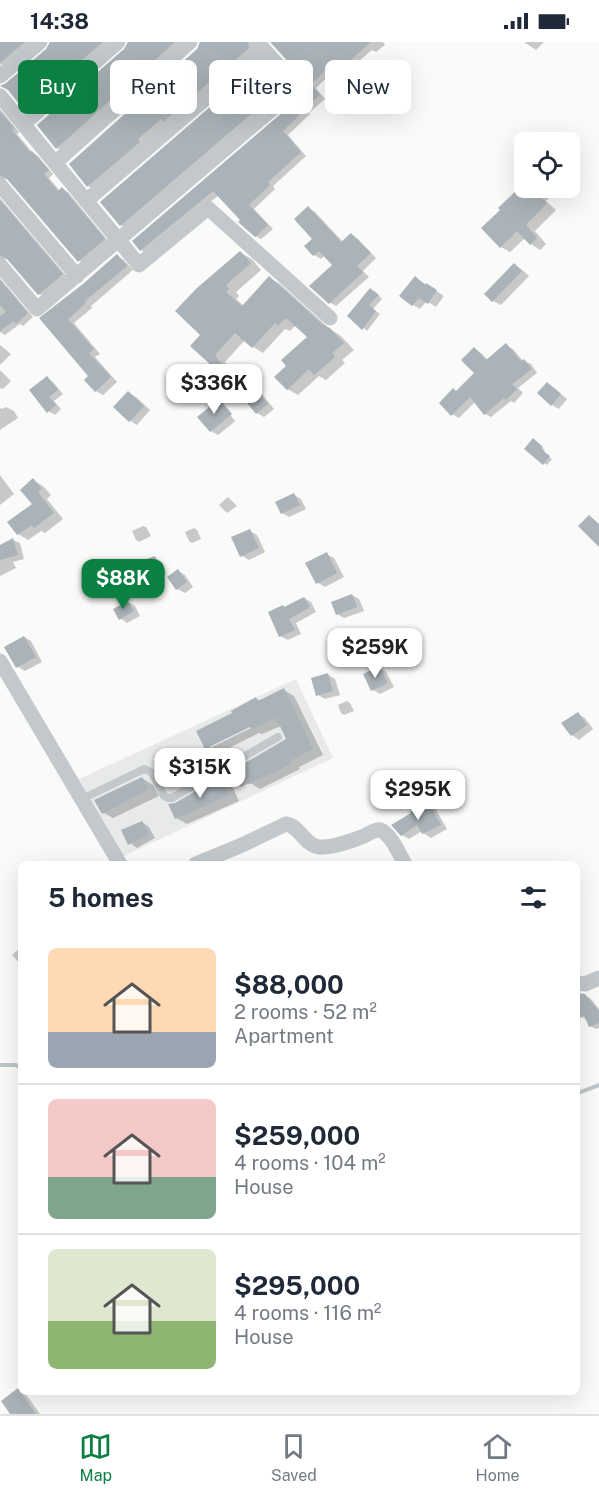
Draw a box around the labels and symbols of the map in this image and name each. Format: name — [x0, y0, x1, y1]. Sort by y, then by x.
pin: $336K — [172, 364, 256, 415]
pin: $88K — [87, 559, 159, 610]
pin: $259K — [333, 628, 417, 679]
pin: $315K — [158, 748, 242, 799]
pin: $295K — [376, 770, 460, 821]

